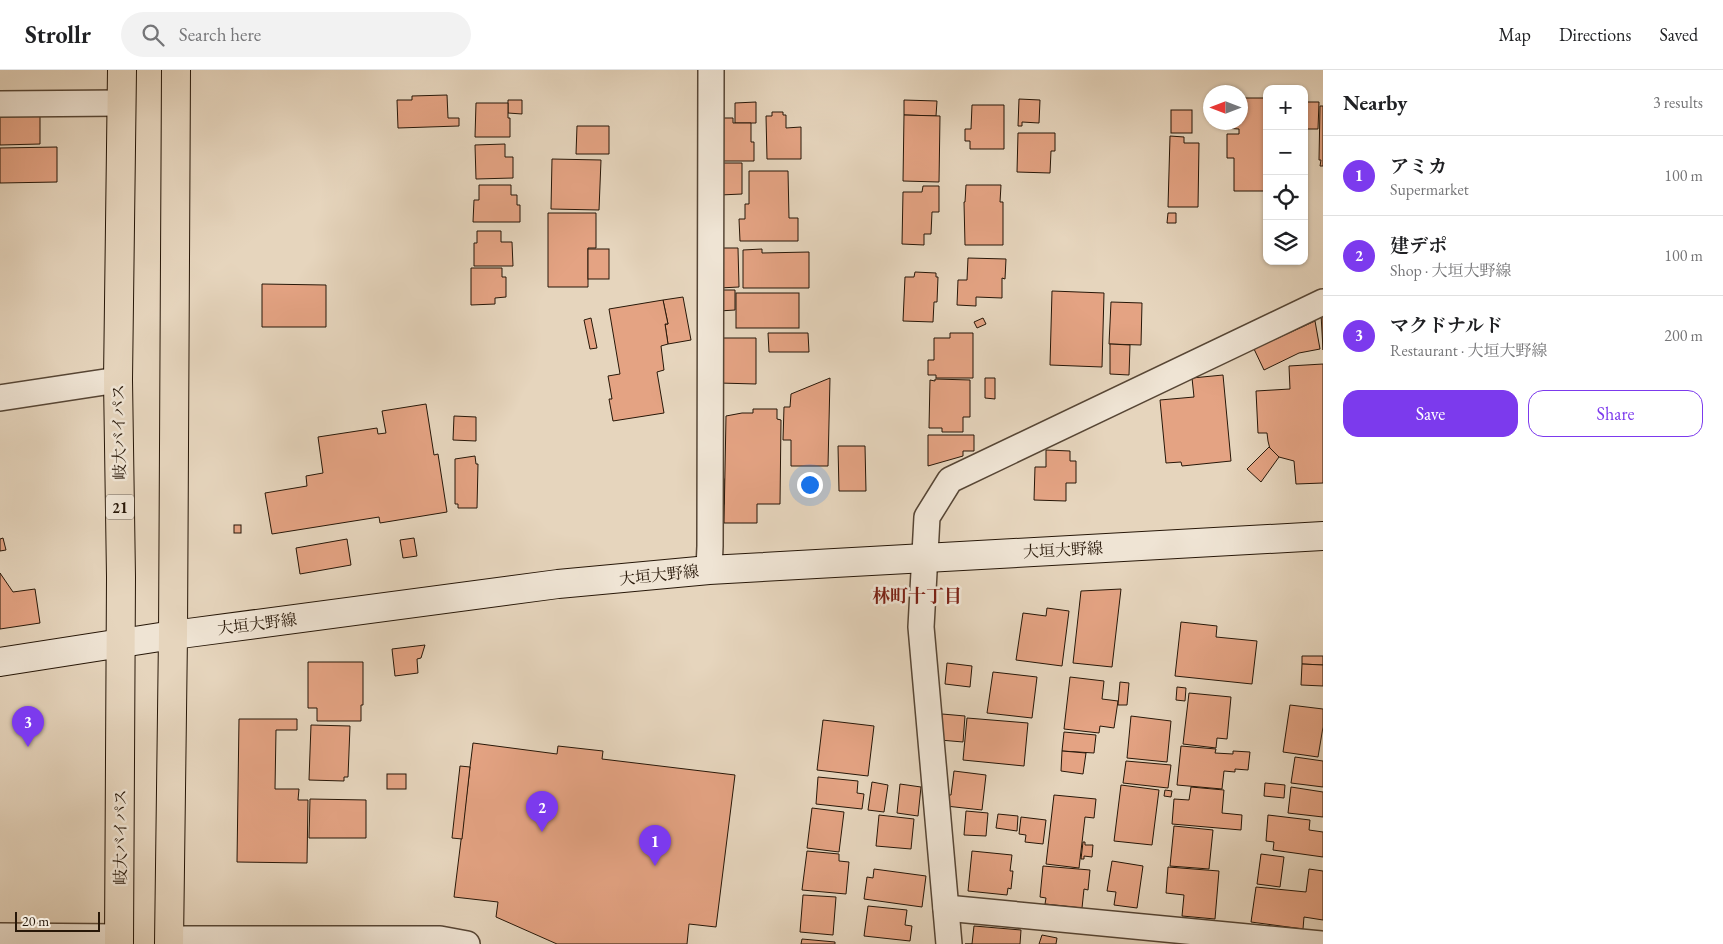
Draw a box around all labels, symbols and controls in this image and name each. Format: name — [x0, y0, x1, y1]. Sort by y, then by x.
search box — [121, 12, 471, 57]
text: Strollr — [25, 19, 91, 50]
icon: search — [139, 21, 167, 49]
text: Search here — [179, 22, 261, 47]
text: Map — [1499, 23, 1531, 46]
text: Directions — [1559, 23, 1631, 46]
text: Saved — [1659, 23, 1698, 46]
north arrow — [1203, 85, 1248, 130]
map controls — [1263, 85, 1308, 265]
button: + — [1263, 85, 1308, 130]
text: Nearby — [1343, 89, 1407, 116]
text: 3 results — [1653, 92, 1703, 113]
button: − — [1263, 130, 1308, 175]
text: アミカ — [1390, 154, 1447, 179]
text: 1 — [1355, 165, 1363, 186]
text: 100 m — [1664, 165, 1703, 186]
button: locate — [1263, 175, 1308, 220]
text: Supermarket — [1390, 179, 1469, 200]
button: layers — [1263, 220, 1308, 265]
text: 建デポ — [1390, 233, 1447, 258]
text: 2 — [1355, 245, 1363, 266]
text: 100 m — [1664, 245, 1703, 266]
text: Shop · 大垣大野線 — [1390, 260, 1512, 281]
text: マクドナルド — [1390, 313, 1503, 338]
text: 3 — [1355, 325, 1363, 346]
text: 200 m — [1664, 325, 1703, 346]
text: Restaurant · 大垣大野線 — [1390, 340, 1547, 361]
street label: 岐大バイパス — [108, 384, 130, 480]
button: Save — [1343, 390, 1518, 437]
button: Share — [1528, 390, 1703, 437]
your location — [797, 472, 823, 498]
road number: 21 — [106, 494, 134, 520]
street label: 大垣大野線 — [1022, 537, 1104, 563]
street label: 大垣大野線 — [618, 560, 700, 590]
district label: 林町十丁目 — [872, 584, 962, 607]
street label: 大垣大野線 — [216, 609, 298, 639]
pin: 3 — [12, 706, 44, 747]
street label: 岐大バイパス — [110, 789, 131, 885]
pin: 2 — [526, 791, 558, 832]
pin: 1 — [639, 825, 671, 866]
scale bar — [15, 909, 100, 932]
text: 20 m — [22, 912, 49, 930]

